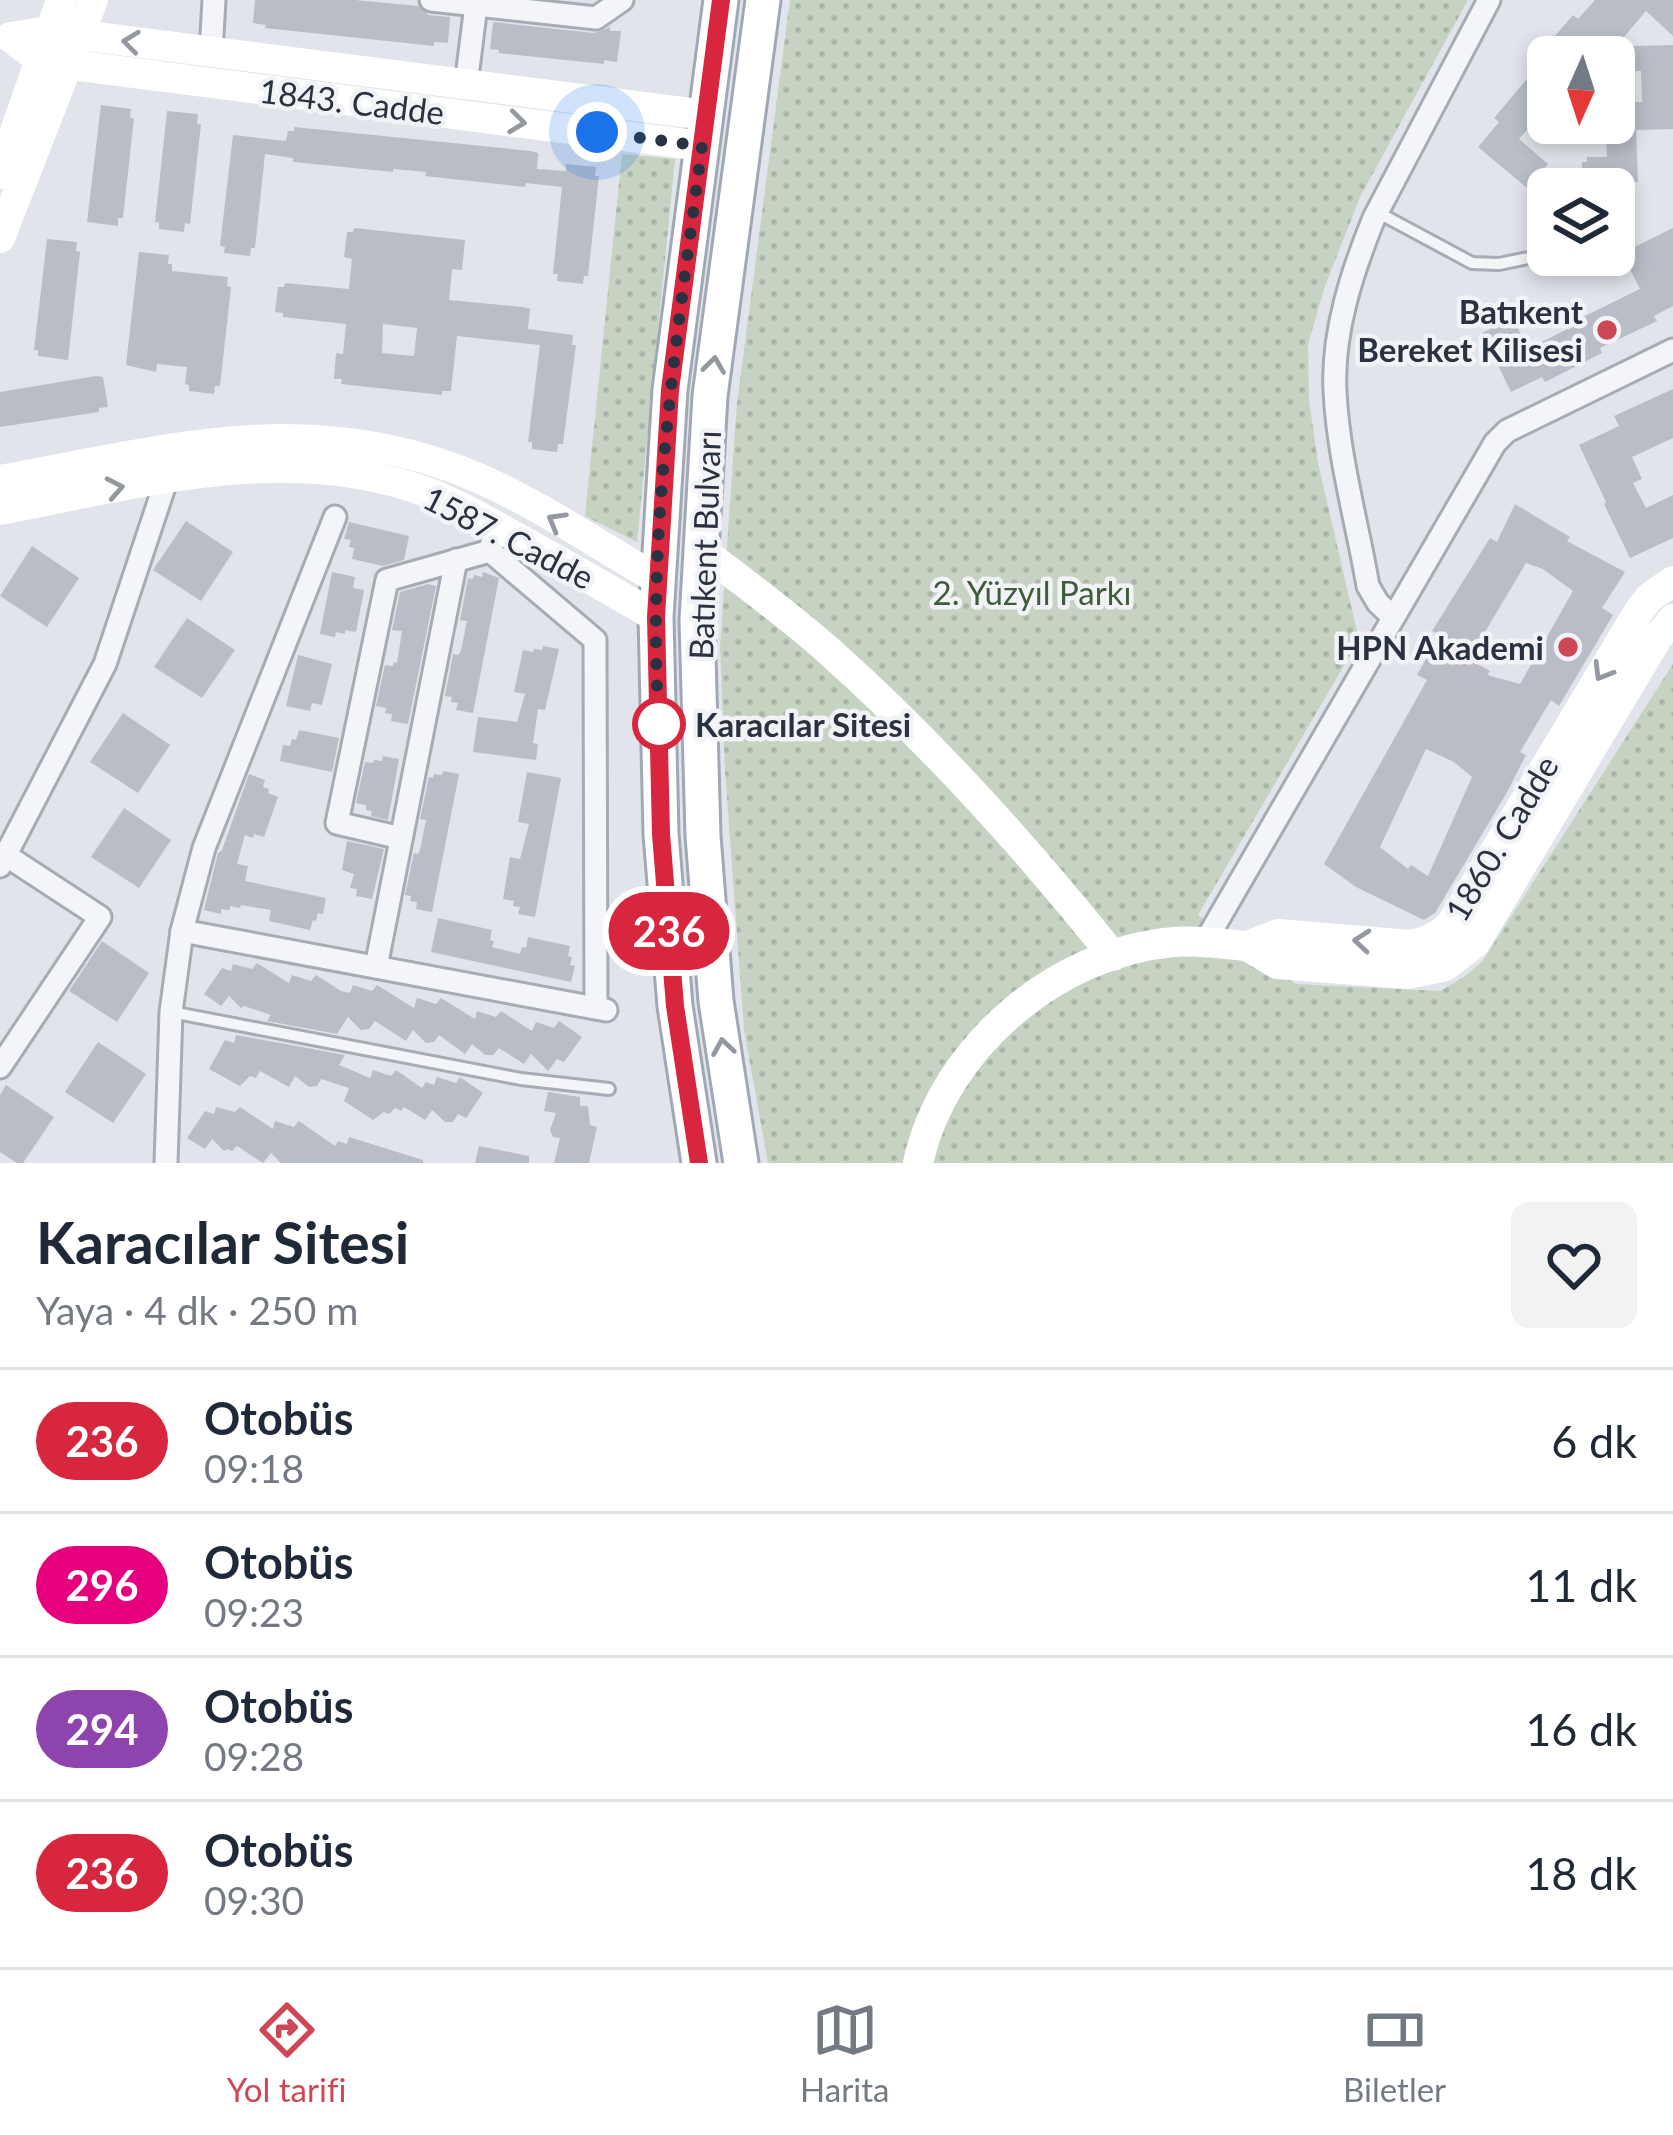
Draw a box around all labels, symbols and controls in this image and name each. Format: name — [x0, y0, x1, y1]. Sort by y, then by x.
one-way arrow — [122, 30, 141, 56]
north arrow — [1527, 36, 1635, 144]
map controls — [1527, 36, 1635, 276]
street label: 1843. Cadde — [257, 70, 447, 132]
your location — [567, 102, 627, 162]
one-way arrow — [507, 108, 527, 134]
button: layers — [1527, 168, 1635, 276]
place label: Batıkent Bereket Kilisesi — [1357, 291, 1584, 369]
marker: Batıkent Bereket Kilisesi — [1594, 317, 1620, 343]
one-way arrow — [700, 355, 726, 375]
street label: Batıkent Bulvarı — [680, 430, 728, 660]
one-way arrow — [105, 476, 125, 502]
street label: 1587. Cadde — [417, 477, 601, 597]
one-way arrow — [547, 512, 569, 535]
park label: 2. Yüzyıl Parkı — [933, 572, 1131, 612]
place label: HPN Akademi — [1336, 627, 1544, 667]
marker: HPN Akademi — [1555, 634, 1581, 660]
one-way arrow — [1593, 659, 1616, 681]
marker: Karacılar Sitesi — [634, 699, 684, 749]
place label: Karacılar Sitesi — [695, 704, 911, 744]
street label: 1860. Cadde — [1436, 748, 1566, 928]
line badge: 236 — [600, 892, 738, 970]
text: 236 — [632, 906, 706, 956]
one-way arrow — [1352, 929, 1371, 954]
one-way arrow — [711, 1038, 737, 1057]
button: heart — [1511, 1202, 1637, 1328]
text: Karacılar Sitesi — [36, 1208, 409, 1276]
text: Yaya · 4 dk · 250 m — [36, 1287, 358, 1333]
text: Otobüs — [204, 1391, 353, 1445]
text: 6 dk — [1551, 1414, 1637, 1468]
text: 236 — [65, 1416, 139, 1466]
text: 09:18 — [204, 1445, 304, 1491]
text: Otobüs — [204, 1535, 353, 1589]
text: 11 dk — [1525, 1558, 1637, 1612]
text: 296 — [65, 1560, 139, 1610]
text: 09:23 — [204, 1589, 304, 1635]
text: Otobüs — [204, 1679, 353, 1733]
text: 16 dk — [1525, 1702, 1637, 1756]
text: 294 — [65, 1704, 139, 1754]
text: 09:28 — [204, 1733, 304, 1779]
text: Otobüs — [204, 1823, 353, 1877]
text: 18 dk — [1525, 1846, 1637, 1900]
text: 236 — [65, 1848, 139, 1898]
text: 09:30 — [204, 1877, 304, 1923]
tab: Yol tarifi — [227, 1997, 346, 2109]
tab: Harita — [800, 1997, 889, 2109]
tab: Biletler — [1343, 1997, 1446, 2109]

